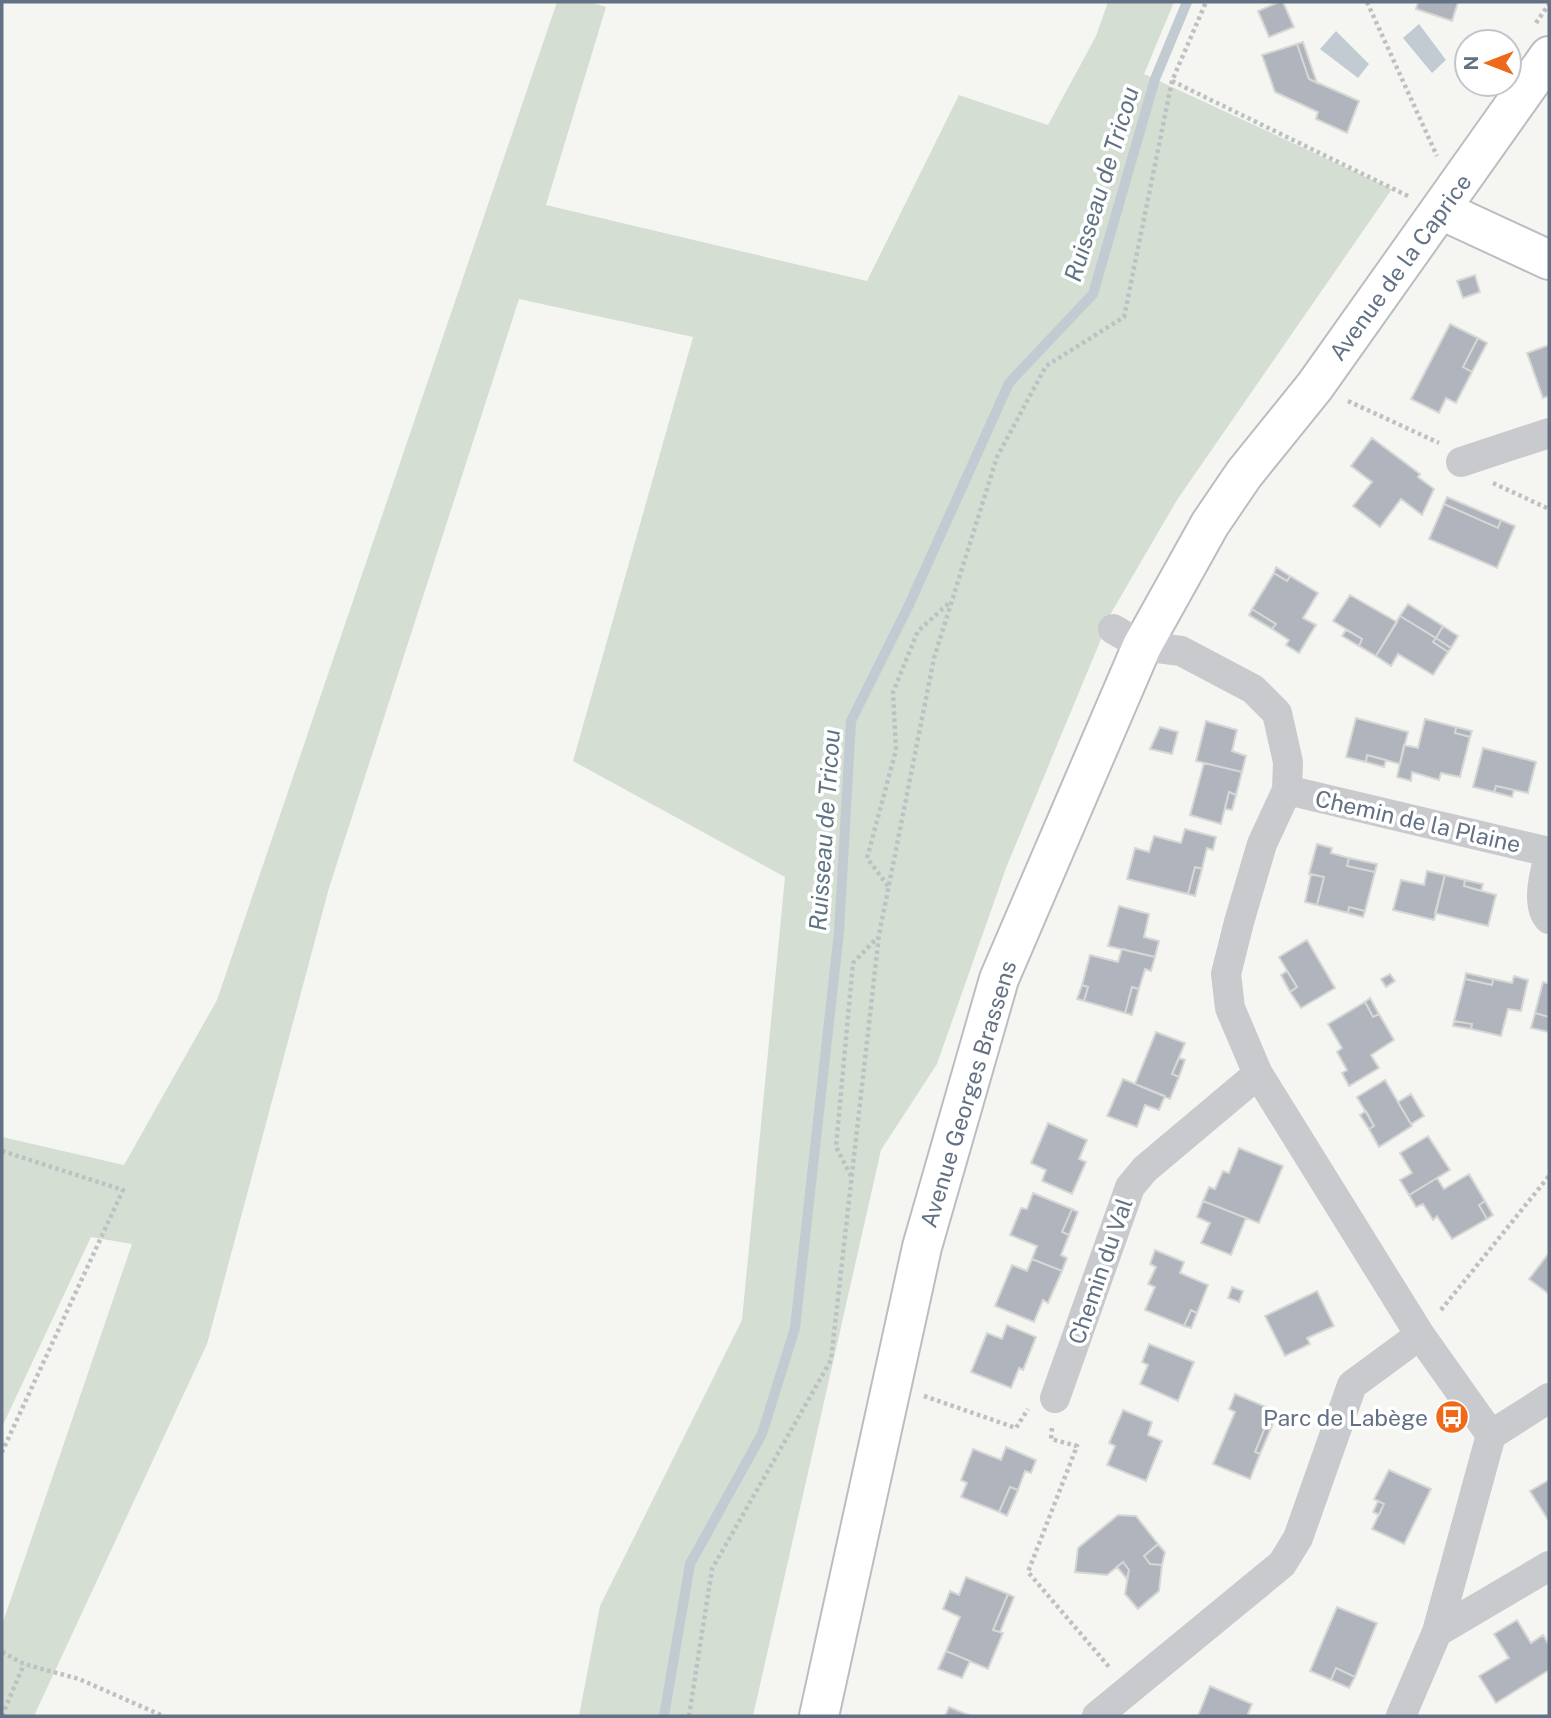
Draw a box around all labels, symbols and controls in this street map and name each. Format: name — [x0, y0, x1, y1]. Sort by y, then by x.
north arrow — [1453, 28, 1523, 98]
text: N — [1460, 56, 1482, 70]
water label: Ruisseau de Tricou — [1058, 83, 1144, 285]
street label: Avenue de la Caprice — [1323, 169, 1477, 365]
water label: Ruisseau de Tricou — [803, 728, 845, 932]
street label: Chemin de la Plaine — [1313, 784, 1523, 858]
street label: Avenue Georges Brassens — [915, 957, 1021, 1231]
street label: Chemin du Val — [1062, 1194, 1138, 1348]
bus stop icon: Parc de Labège — [1433, 1398, 1471, 1436]
place label: Parc de Labège — [1263, 1404, 1428, 1431]

